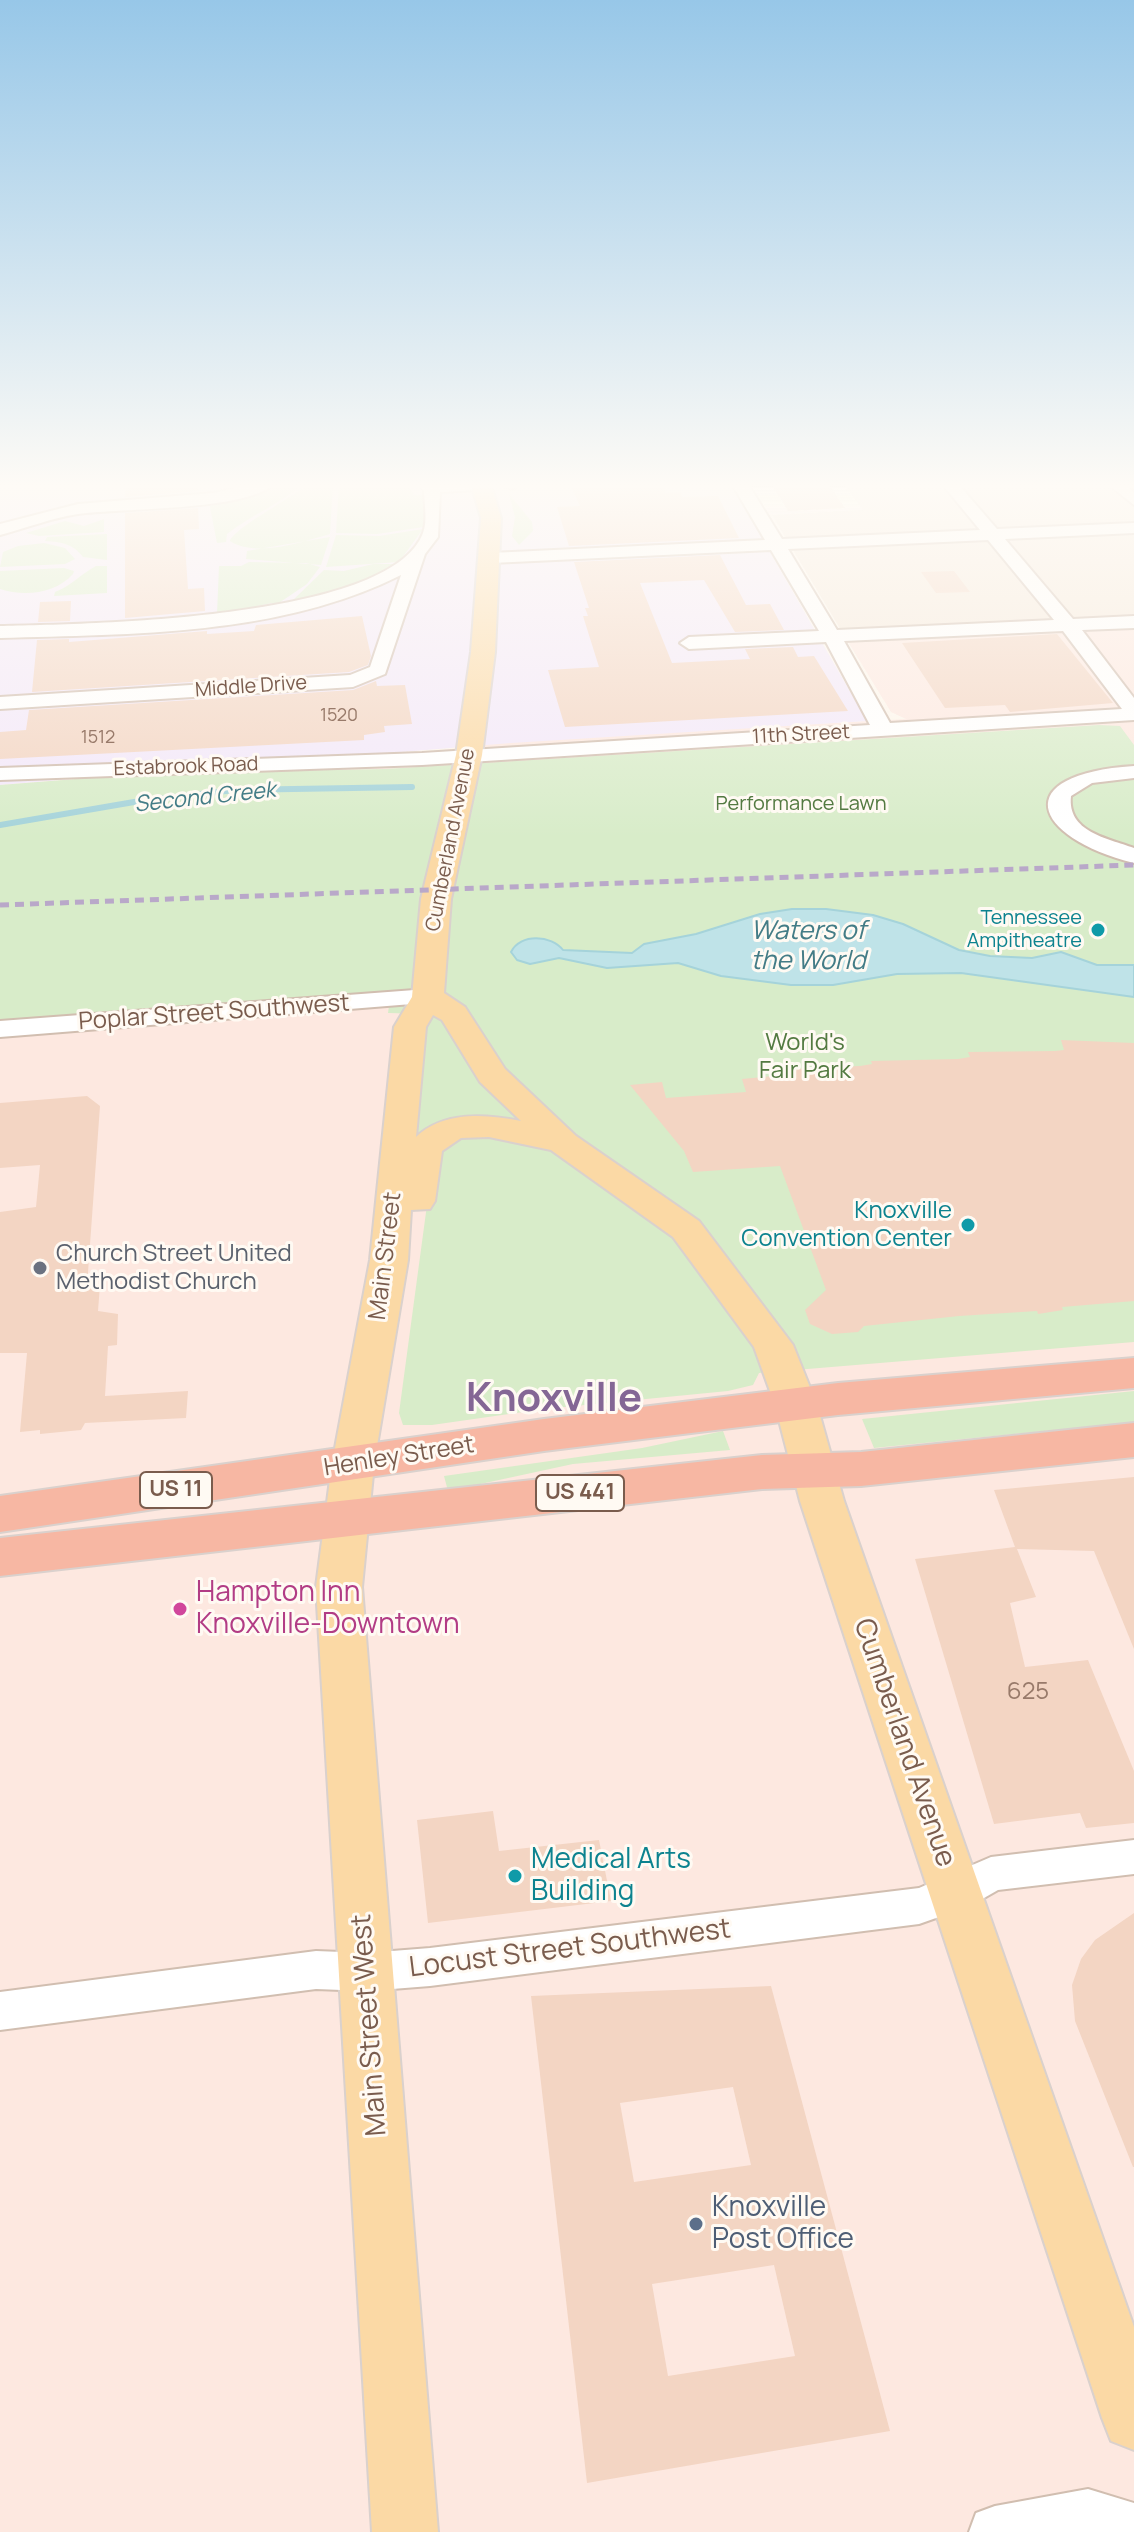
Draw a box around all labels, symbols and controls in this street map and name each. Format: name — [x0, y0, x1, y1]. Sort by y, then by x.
street label: Middle Drive — [194, 671, 308, 703]
house number: 1520 — [320, 705, 358, 727]
street label: 11th Street — [751, 720, 851, 750]
house number: 1512 — [81, 727, 115, 749]
street label: Cumberland Avenue — [421, 747, 481, 933]
street label: Estabrook Road — [113, 752, 259, 782]
water label: Second Creek — [133, 777, 277, 819]
park label: Performance Lawn — [715, 792, 887, 816]
place label: Tennessee Ampitheatre — [967, 906, 1082, 953]
water label: Waters of the World — [750, 916, 866, 978]
marker: Tennessee Ampitheatre — [1089, 921, 1107, 939]
street label: Poplar Street Southwest — [77, 989, 351, 1037]
park label: World's Fair Park — [759, 1029, 851, 1085]
street label: Main Street — [364, 1190, 408, 1322]
place label: Knoxville Convention Center — [741, 1197, 952, 1253]
marker: Knoxville Convention Center — [959, 1216, 977, 1234]
place label: Church Street United Methodist Church — [56, 1240, 292, 1296]
marker: Church Street United Methodist Church — [31, 1259, 49, 1277]
district label: Knoxville — [466, 1376, 642, 1424]
street label: Henley Street — [322, 1431, 476, 1483]
road number: US 11 — [140, 1472, 212, 1508]
road number: US 441 — [536, 1475, 624, 1511]
place label: Hampton Inn Knoxville-Downtown — [196, 1576, 460, 1642]
marker: Hampton Inn Knoxville-Downtown — [171, 1600, 189, 1618]
street label: Cumberland Avenue — [846, 1615, 962, 1871]
house number: 625 — [1007, 1678, 1049, 1706]
place label: Medical Arts Building — [531, 1843, 691, 1909]
marker: Medical Arts Building — [506, 1867, 524, 1885]
street label: Main Street West — [345, 1913, 395, 2137]
street label: Locust Street Southwest — [407, 1913, 733, 1985]
place label: Knoxville Post Office — [712, 2191, 854, 2257]
marker: Knoxville Post Office — [687, 2215, 705, 2233]

